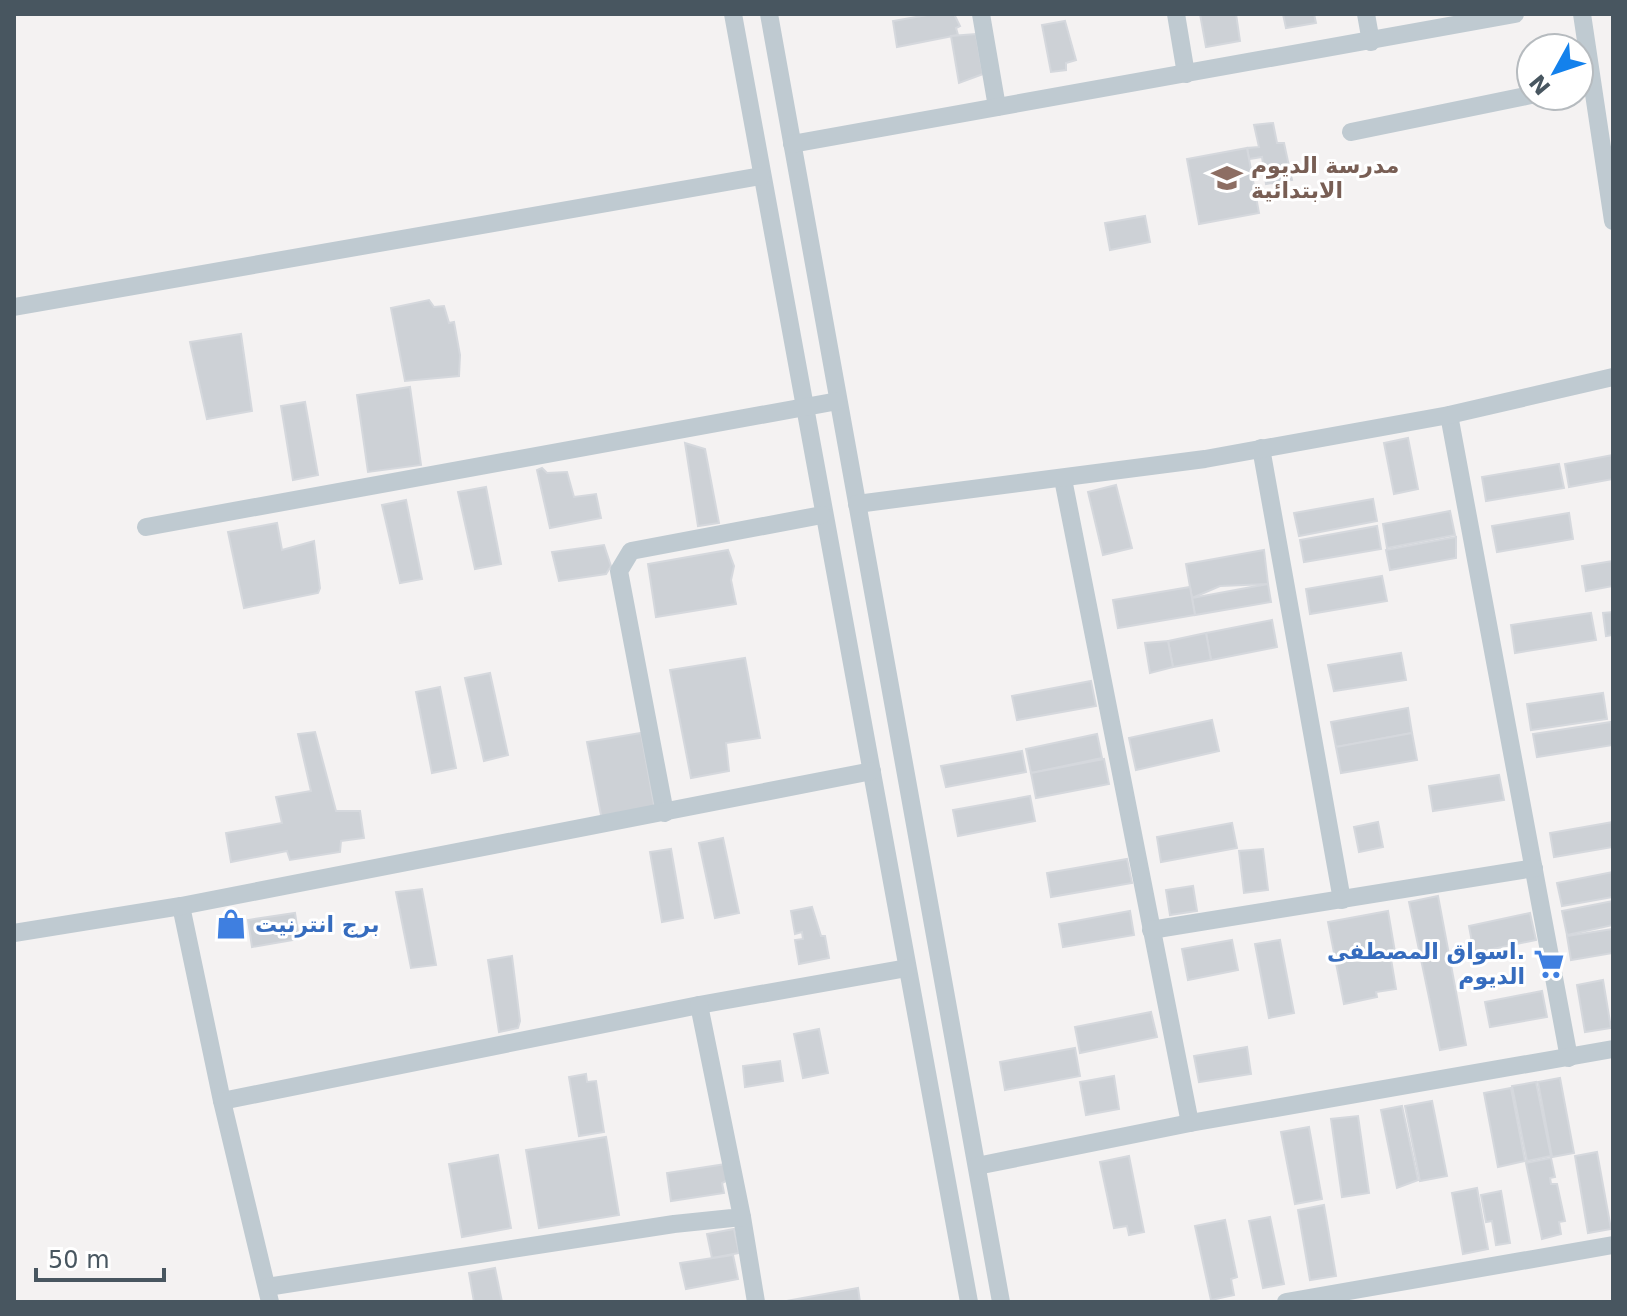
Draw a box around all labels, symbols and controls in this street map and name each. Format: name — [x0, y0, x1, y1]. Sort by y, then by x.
north arrow — [1515, 32, 1595, 112]
text: N — [1525, 69, 1556, 100]
place label: مدرسة الديوم الابتدائية — [1251, 153, 1399, 203]
school or university icon: مدرسة الديوم الابتدائية — [1210, 161, 1244, 195]
shop icon: برج انترنيت — [214, 907, 248, 941]
place label: برج انترنيت — [255, 912, 379, 938]
place label: اسواق المصطفى. الديوم — [1327, 939, 1525, 990]
supermarket icon: اسواق المصطفى. الديوم — [1532, 947, 1566, 981]
scale bar — [36, 1232, 164, 1282]
text: 50 m — [48, 1246, 110, 1274]

